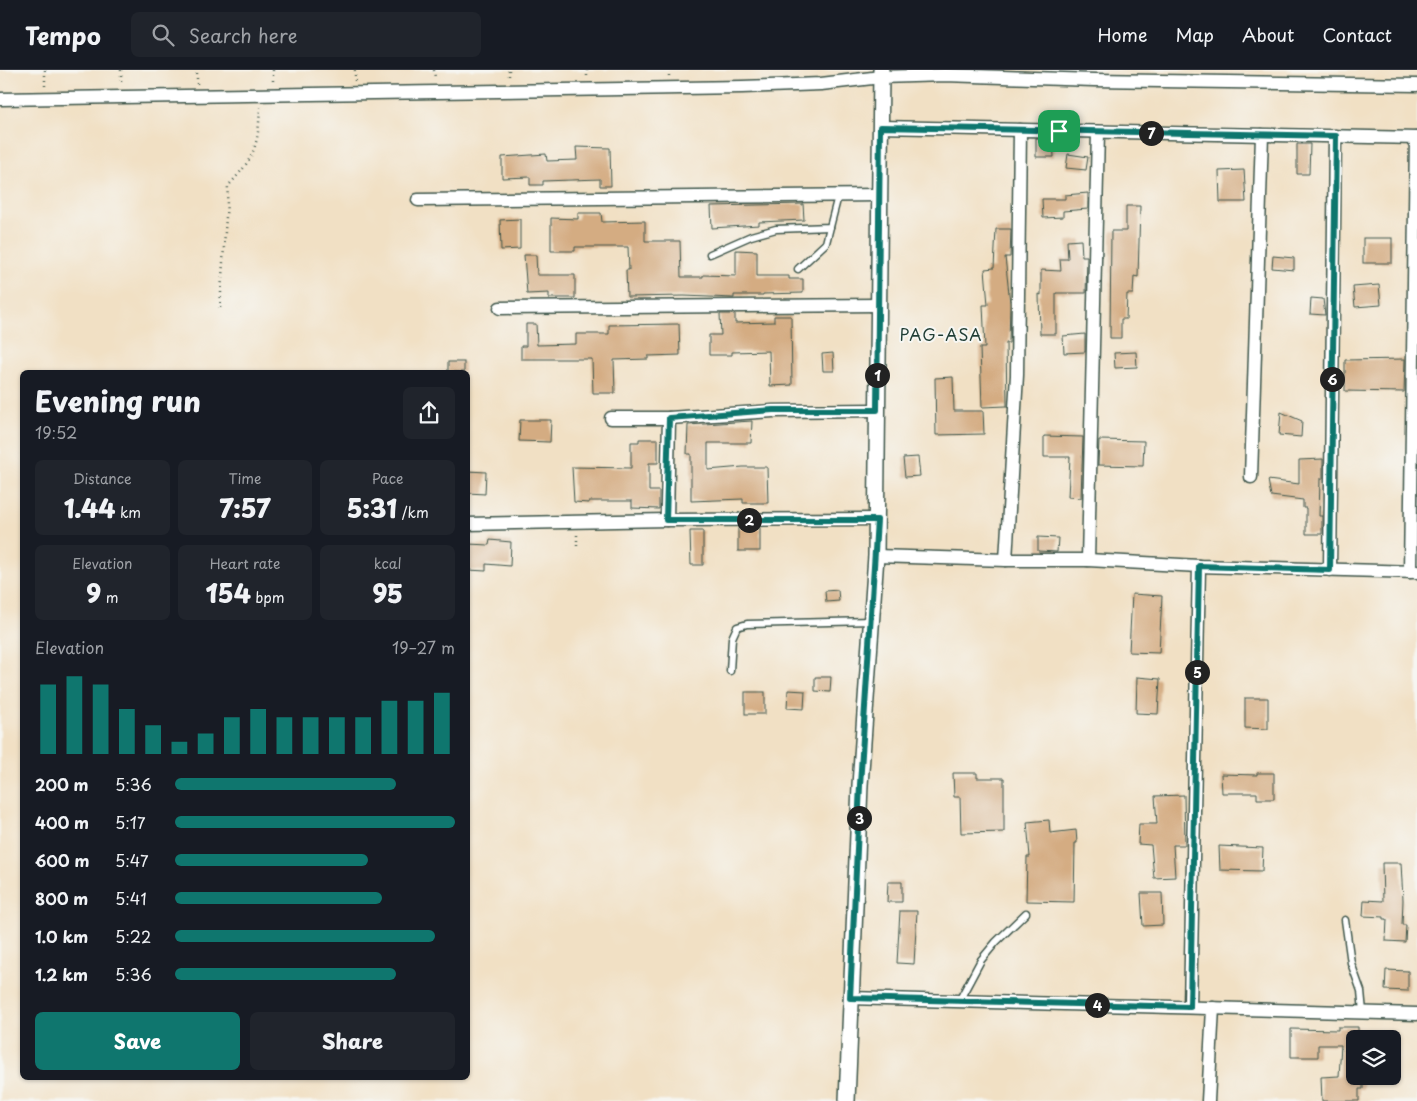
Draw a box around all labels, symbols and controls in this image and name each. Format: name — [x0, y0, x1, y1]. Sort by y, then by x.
search box — [131, 12, 481, 57]
text: Tempo — [25, 17, 101, 53]
icon: search — [149, 21, 177, 49]
text: Search here — [189, 21, 297, 49]
text: Home — [1097, 21, 1147, 48]
text: Map — [1175, 21, 1214, 48]
text: About — [1242, 21, 1294, 48]
text: Contact — [1322, 21, 1392, 48]
pin — [1038, 110, 1080, 152]
icon: arrive — [1045, 117, 1073, 145]
pin: 7 — [1138, 120, 1164, 146]
text: 7 — [1147, 123, 1156, 144]
district label: PAG-ASA — [899, 322, 983, 346]
pin: 1 — [864, 362, 890, 388]
text: 1 — [874, 365, 881, 386]
pin: 6 — [1320, 366, 1344, 392]
text: 6 — [1328, 369, 1337, 390]
text: Evening run — [35, 379, 201, 422]
button: share — [403, 387, 455, 439]
text: 19:52 — [35, 420, 77, 444]
text: Distance — [73, 468, 132, 489]
text: Time — [228, 468, 262, 489]
text: Pace — [372, 468, 403, 489]
text: 1.44 — [64, 489, 115, 527]
text: 7:57 — [219, 489, 271, 527]
text: 5:31 — [347, 489, 397, 527]
text: km — [115, 502, 141, 523]
text: /km — [397, 502, 429, 523]
pin: 2 — [736, 508, 762, 532]
text: 2 — [745, 510, 754, 531]
text: Elevation — [72, 553, 133, 574]
text: Heart rate — [210, 553, 280, 574]
text: kcal — [374, 553, 402, 574]
text: 9 — [86, 574, 101, 612]
text: 154 — [206, 574, 251, 612]
text: 95 — [372, 574, 403, 612]
text: m — [101, 587, 118, 608]
text: bpm — [251, 587, 284, 608]
text: Elevation — [35, 635, 104, 659]
text: 19–27 m — [392, 635, 455, 659]
pin: 5 — [1184, 660, 1210, 684]
text: 5 — [1193, 662, 1202, 683]
text: 200 m — [35, 772, 89, 796]
text: 5:36 — [115, 772, 152, 796]
pin: 3 — [846, 806, 872, 830]
text: 3 — [855, 808, 864, 829]
text: 400 m — [35, 810, 89, 834]
text: 5:17 — [115, 810, 146, 834]
text: 600 m — [35, 848, 89, 872]
text: 5:47 — [115, 848, 149, 872]
text: 800 m — [35, 886, 88, 910]
text: 5:41 — [115, 886, 147, 910]
text: 1.0 km — [35, 924, 88, 948]
text: 5:22 — [115, 924, 151, 948]
text: 1.2 km — [35, 962, 88, 986]
text: 5:36 — [115, 962, 152, 986]
pin: 4 — [1084, 992, 1110, 1018]
text: 4 — [1093, 995, 1102, 1016]
button: Save — [35, 1012, 240, 1070]
button: Share — [250, 1012, 455, 1070]
map controls — [1346, 1030, 1401, 1085]
button: layers — [1346, 1030, 1401, 1085]

